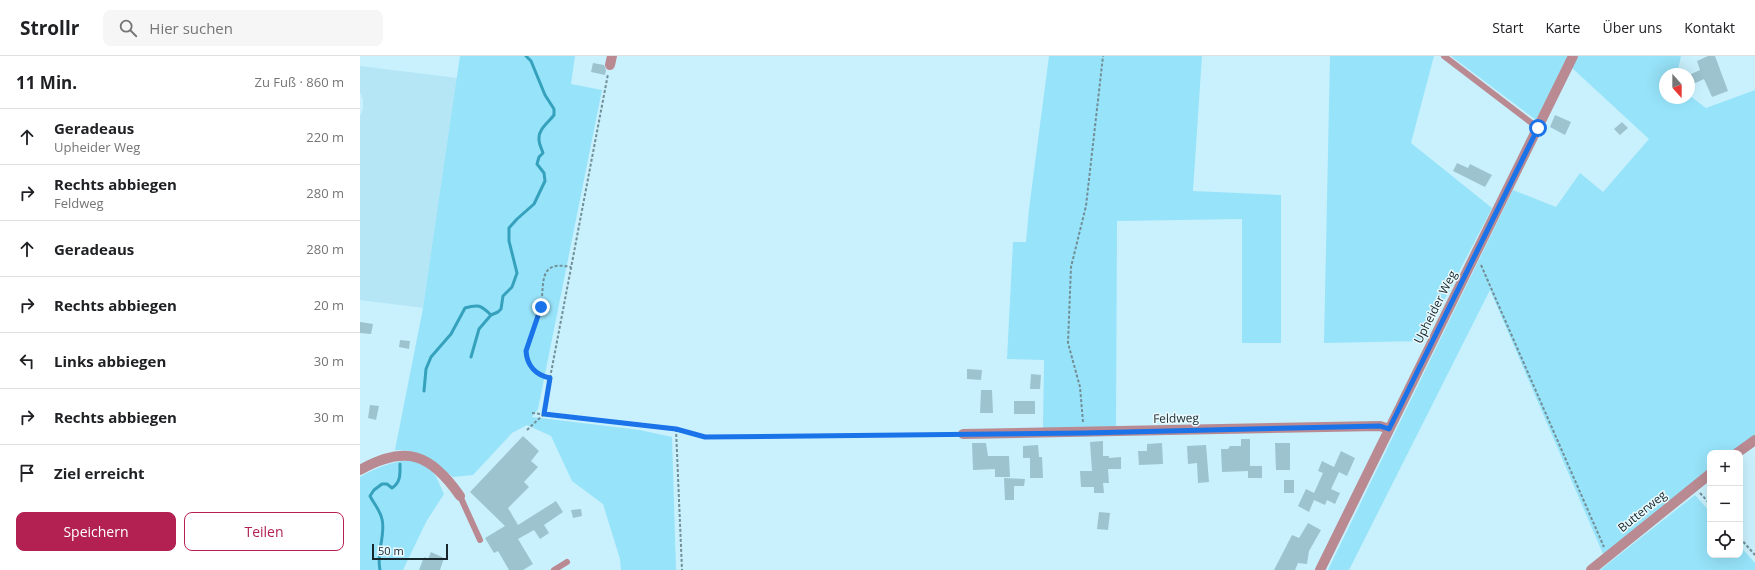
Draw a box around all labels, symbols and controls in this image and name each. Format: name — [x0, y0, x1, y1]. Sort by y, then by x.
search box — [103, 10, 383, 46]
text: Strollr — [20, 15, 79, 41]
icon: search — [117, 17, 139, 39]
text: Hier suchen — [149, 18, 233, 38]
text: Start — [1492, 18, 1524, 37]
text: Karte — [1546, 18, 1580, 37]
text: Über uns — [1602, 18, 1662, 37]
text: Kontakt — [1684, 18, 1735, 37]
north arrow — [1659, 68, 1695, 104]
text: 11 Min. — [16, 71, 77, 94]
text: Zu Fuß · 860 m — [255, 73, 344, 91]
text: Geradeaus — [54, 118, 134, 138]
route start — [1529, 119, 1547, 137]
icon: ahead — [16, 126, 38, 148]
text: 220 m — [306, 128, 344, 146]
text: Upheider Weg — [54, 138, 140, 156]
text: Rechts abbiegen — [54, 174, 177, 194]
icon: right — [16, 182, 38, 204]
text: 280 m — [306, 184, 344, 202]
text: Feldweg — [54, 194, 104, 212]
icon: ahead — [16, 238, 38, 260]
text: Geradeaus — [54, 239, 134, 259]
text: 280 m — [306, 240, 344, 258]
street label: Upheider Weg — [1409, 267, 1461, 346]
icon: right — [16, 294, 38, 316]
text: Rechts abbiegen — [54, 295, 177, 315]
text: 20 m — [314, 296, 344, 314]
route end — [532, 298, 550, 316]
icon: left — [16, 350, 38, 372]
text: Links abbiegen — [54, 351, 166, 371]
text: 30 m — [314, 352, 344, 370]
icon: right — [16, 406, 38, 428]
text: Rechts abbiegen — [54, 407, 177, 427]
text: 30 m — [314, 408, 344, 426]
street label: Feldweg — [1153, 409, 1200, 427]
map controls — [1707, 450, 1743, 558]
button: + — [1707, 450, 1743, 486]
icon: arrive — [16, 462, 38, 484]
text: Ziel erreicht — [54, 463, 145, 483]
street label: Butterweg — [1614, 486, 1670, 536]
button: − — [1707, 486, 1743, 522]
button: Speichern — [16, 512, 176, 551]
button: Teilen — [184, 512, 344, 551]
button: locate — [1707, 522, 1743, 558]
scale bar — [372, 542, 448, 561]
text: 50 m — [378, 543, 404, 558]

